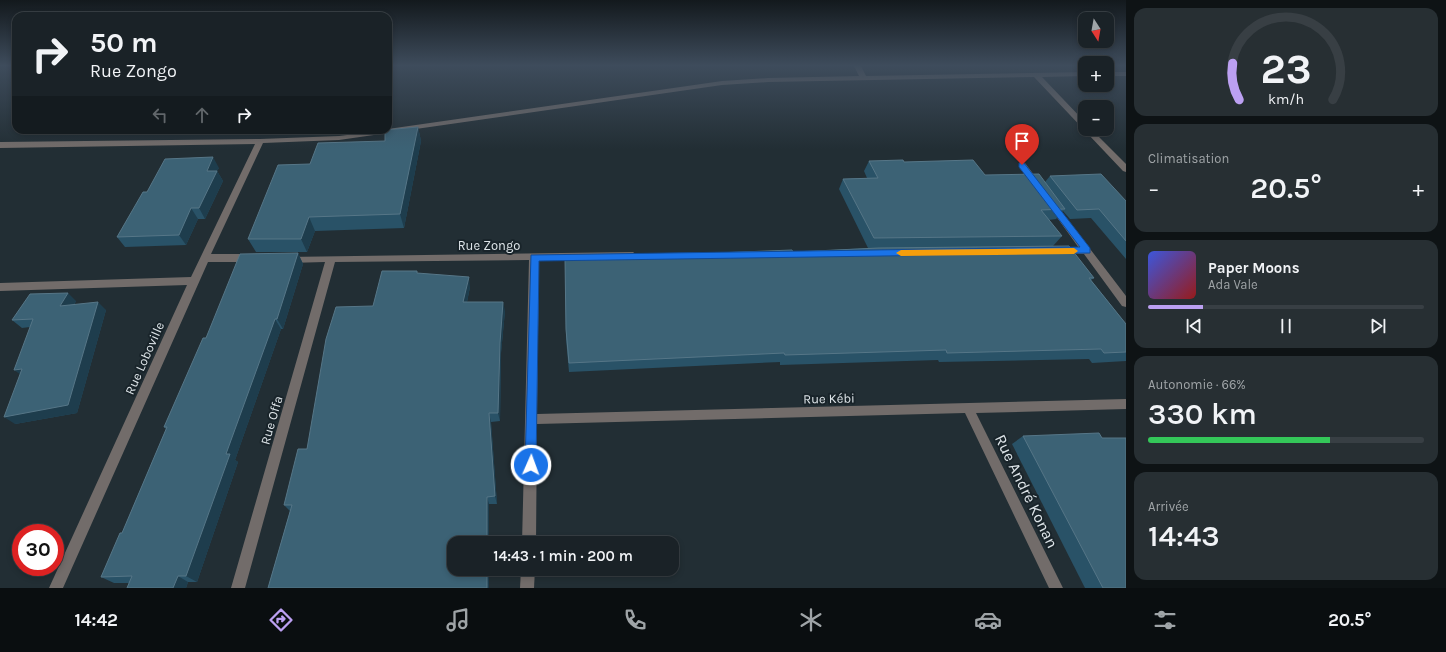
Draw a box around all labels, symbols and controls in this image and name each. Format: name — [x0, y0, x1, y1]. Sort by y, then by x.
north arrow — [1078, 12, 1114, 48]
map controls — [1078, 12, 1114, 136]
text: 50 m — [90, 26, 158, 59]
icon: right — [24, 28, 76, 80]
text: 23 — [1260, 45, 1312, 93]
button: + — [1078, 56, 1114, 92]
text: Rue Zongo — [90, 60, 177, 82]
text: km/h — [1268, 91, 1304, 108]
button: − — [1078, 100, 1114, 136]
icon: left — [149, 104, 171, 126]
icon: ahead — [191, 104, 213, 126]
icon: right — [233, 104, 255, 126]
pin — [1005, 124, 1039, 165]
icon: arrive — [1011, 130, 1033, 152]
text: Climatisation — [1148, 151, 1229, 166]
text: 20.5° — [1250, 170, 1322, 206]
text: − — [1148, 176, 1160, 202]
text: + — [1412, 176, 1424, 202]
street label: Rue Zongo — [458, 238, 520, 253]
text: Paper Moons — [1208, 259, 1300, 277]
text: Ada Vale — [1208, 277, 1258, 292]
icon: previous — [1183, 315, 1205, 337]
icon: pause — [1275, 315, 1297, 337]
icon: next — [1367, 315, 1389, 337]
street label: Rue Loboville — [122, 319, 167, 397]
text: Autonomie · 66% — [1148, 377, 1246, 392]
street label: Rue Kébi — [803, 391, 855, 406]
street label: Rue Offa — [257, 394, 286, 446]
text: 330 km — [1148, 396, 1257, 432]
street label: Rue André Konan — [991, 431, 1062, 551]
position arrow — [510, 444, 552, 486]
text: Arrivée — [1148, 499, 1189, 514]
text: 14:43 — [1148, 518, 1220, 554]
speed limit sign: 30 — [12, 524, 64, 576]
text: 14:43 · 1 min · 200 m — [493, 547, 633, 565]
icon: directions — [267, 606, 295, 634]
icon: music — [444, 606, 472, 634]
icon: phone — [621, 606, 649, 634]
icon: climate — [797, 606, 825, 634]
icon: car — [974, 606, 1002, 634]
icon: filters — [1151, 606, 1179, 634]
text: 14:42 — [74, 609, 118, 631]
text: 20.5° — [1328, 609, 1372, 631]

